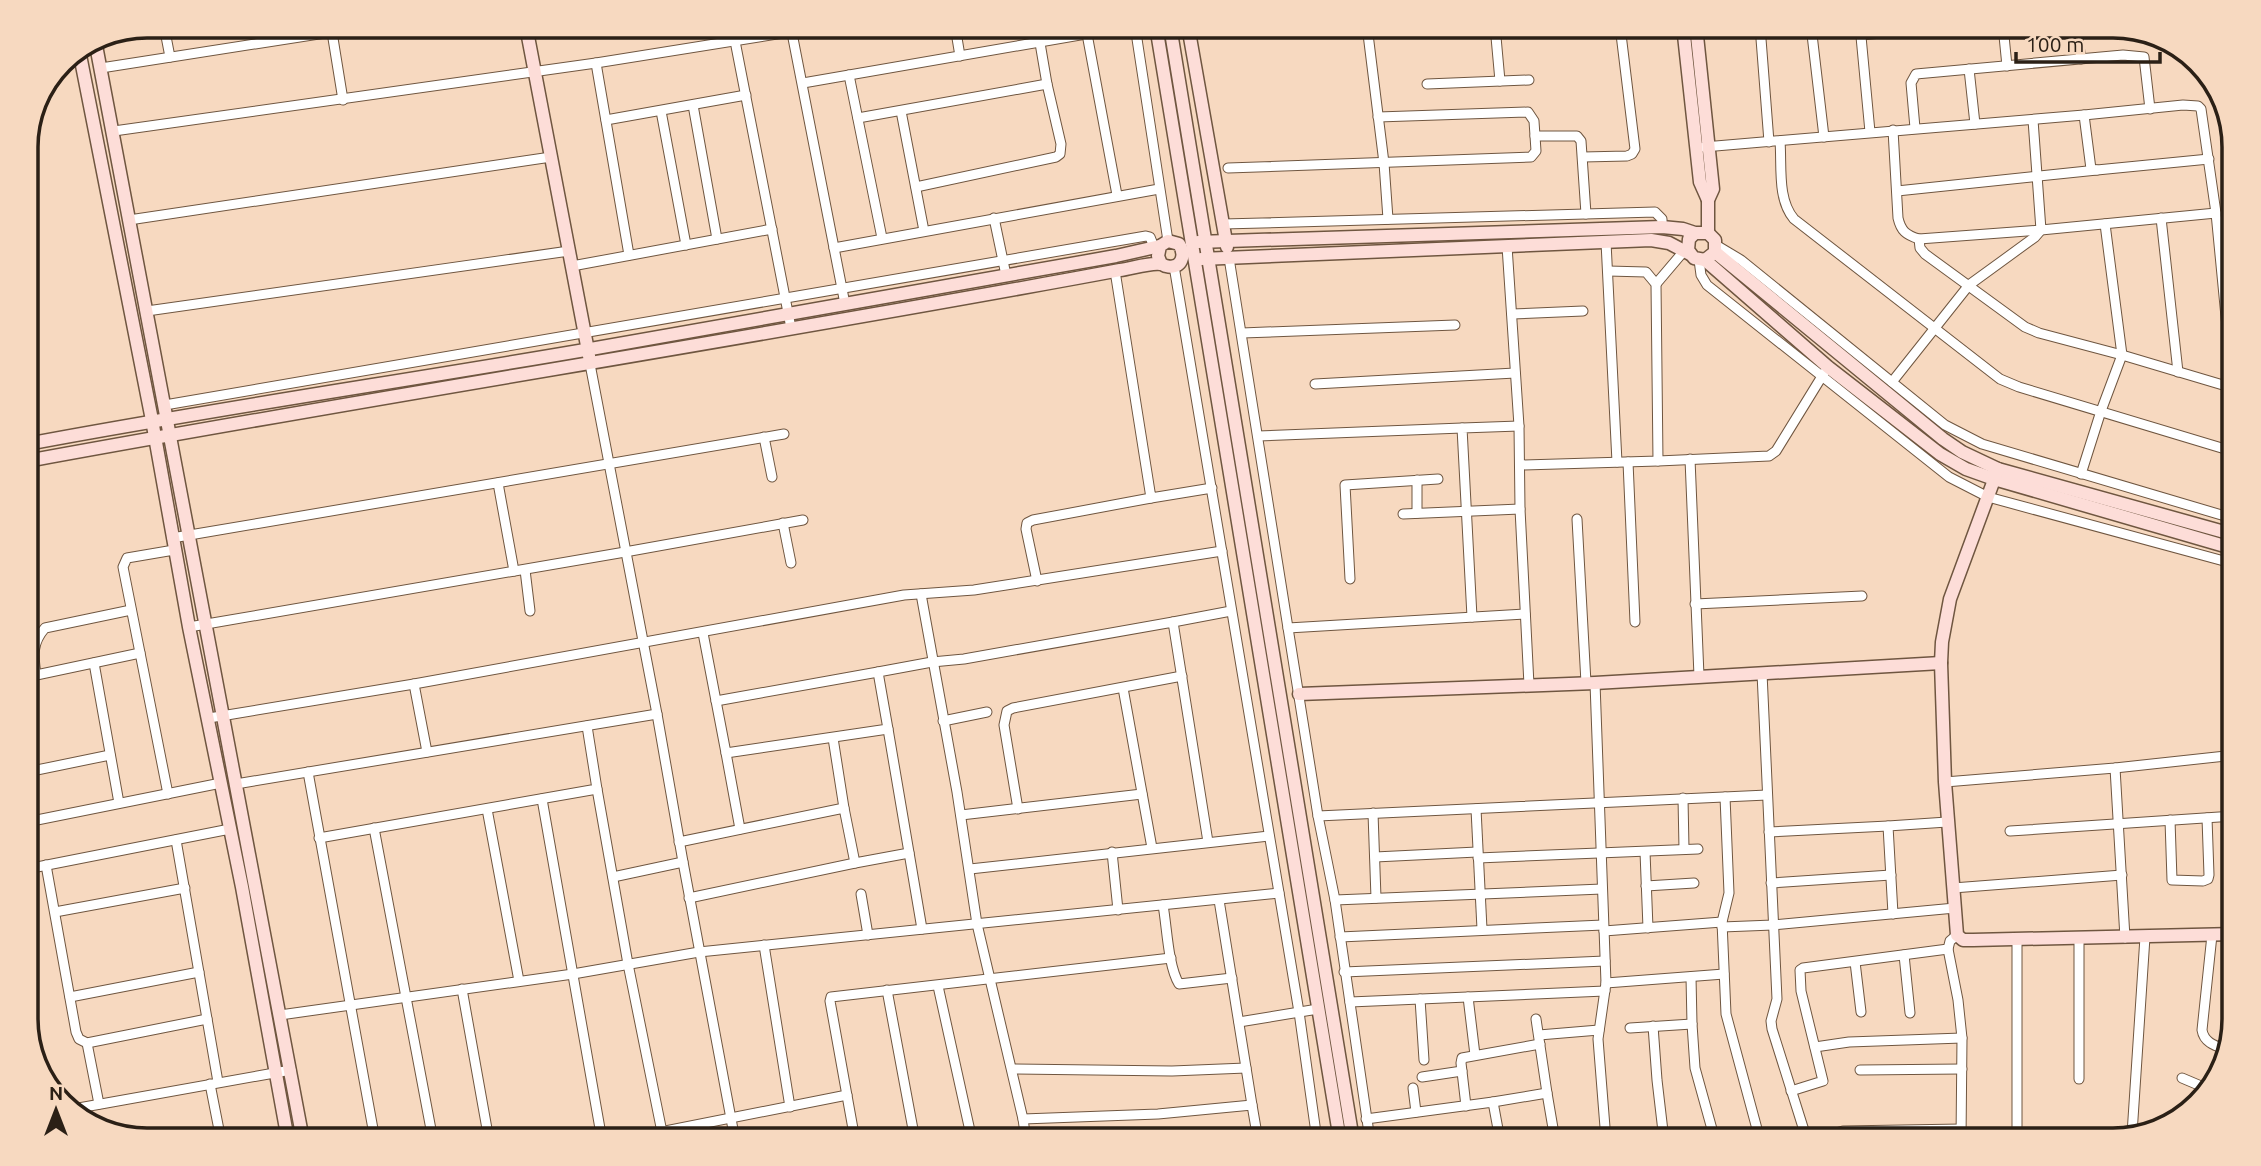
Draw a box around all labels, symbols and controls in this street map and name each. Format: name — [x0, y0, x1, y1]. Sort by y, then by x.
scale bar — [2016, 21, 2160, 65]
text: 100 m — [2026, 32, 2084, 56]
north arrow — [21, 1075, 91, 1145]
text: N — [49, 1082, 63, 1104]

